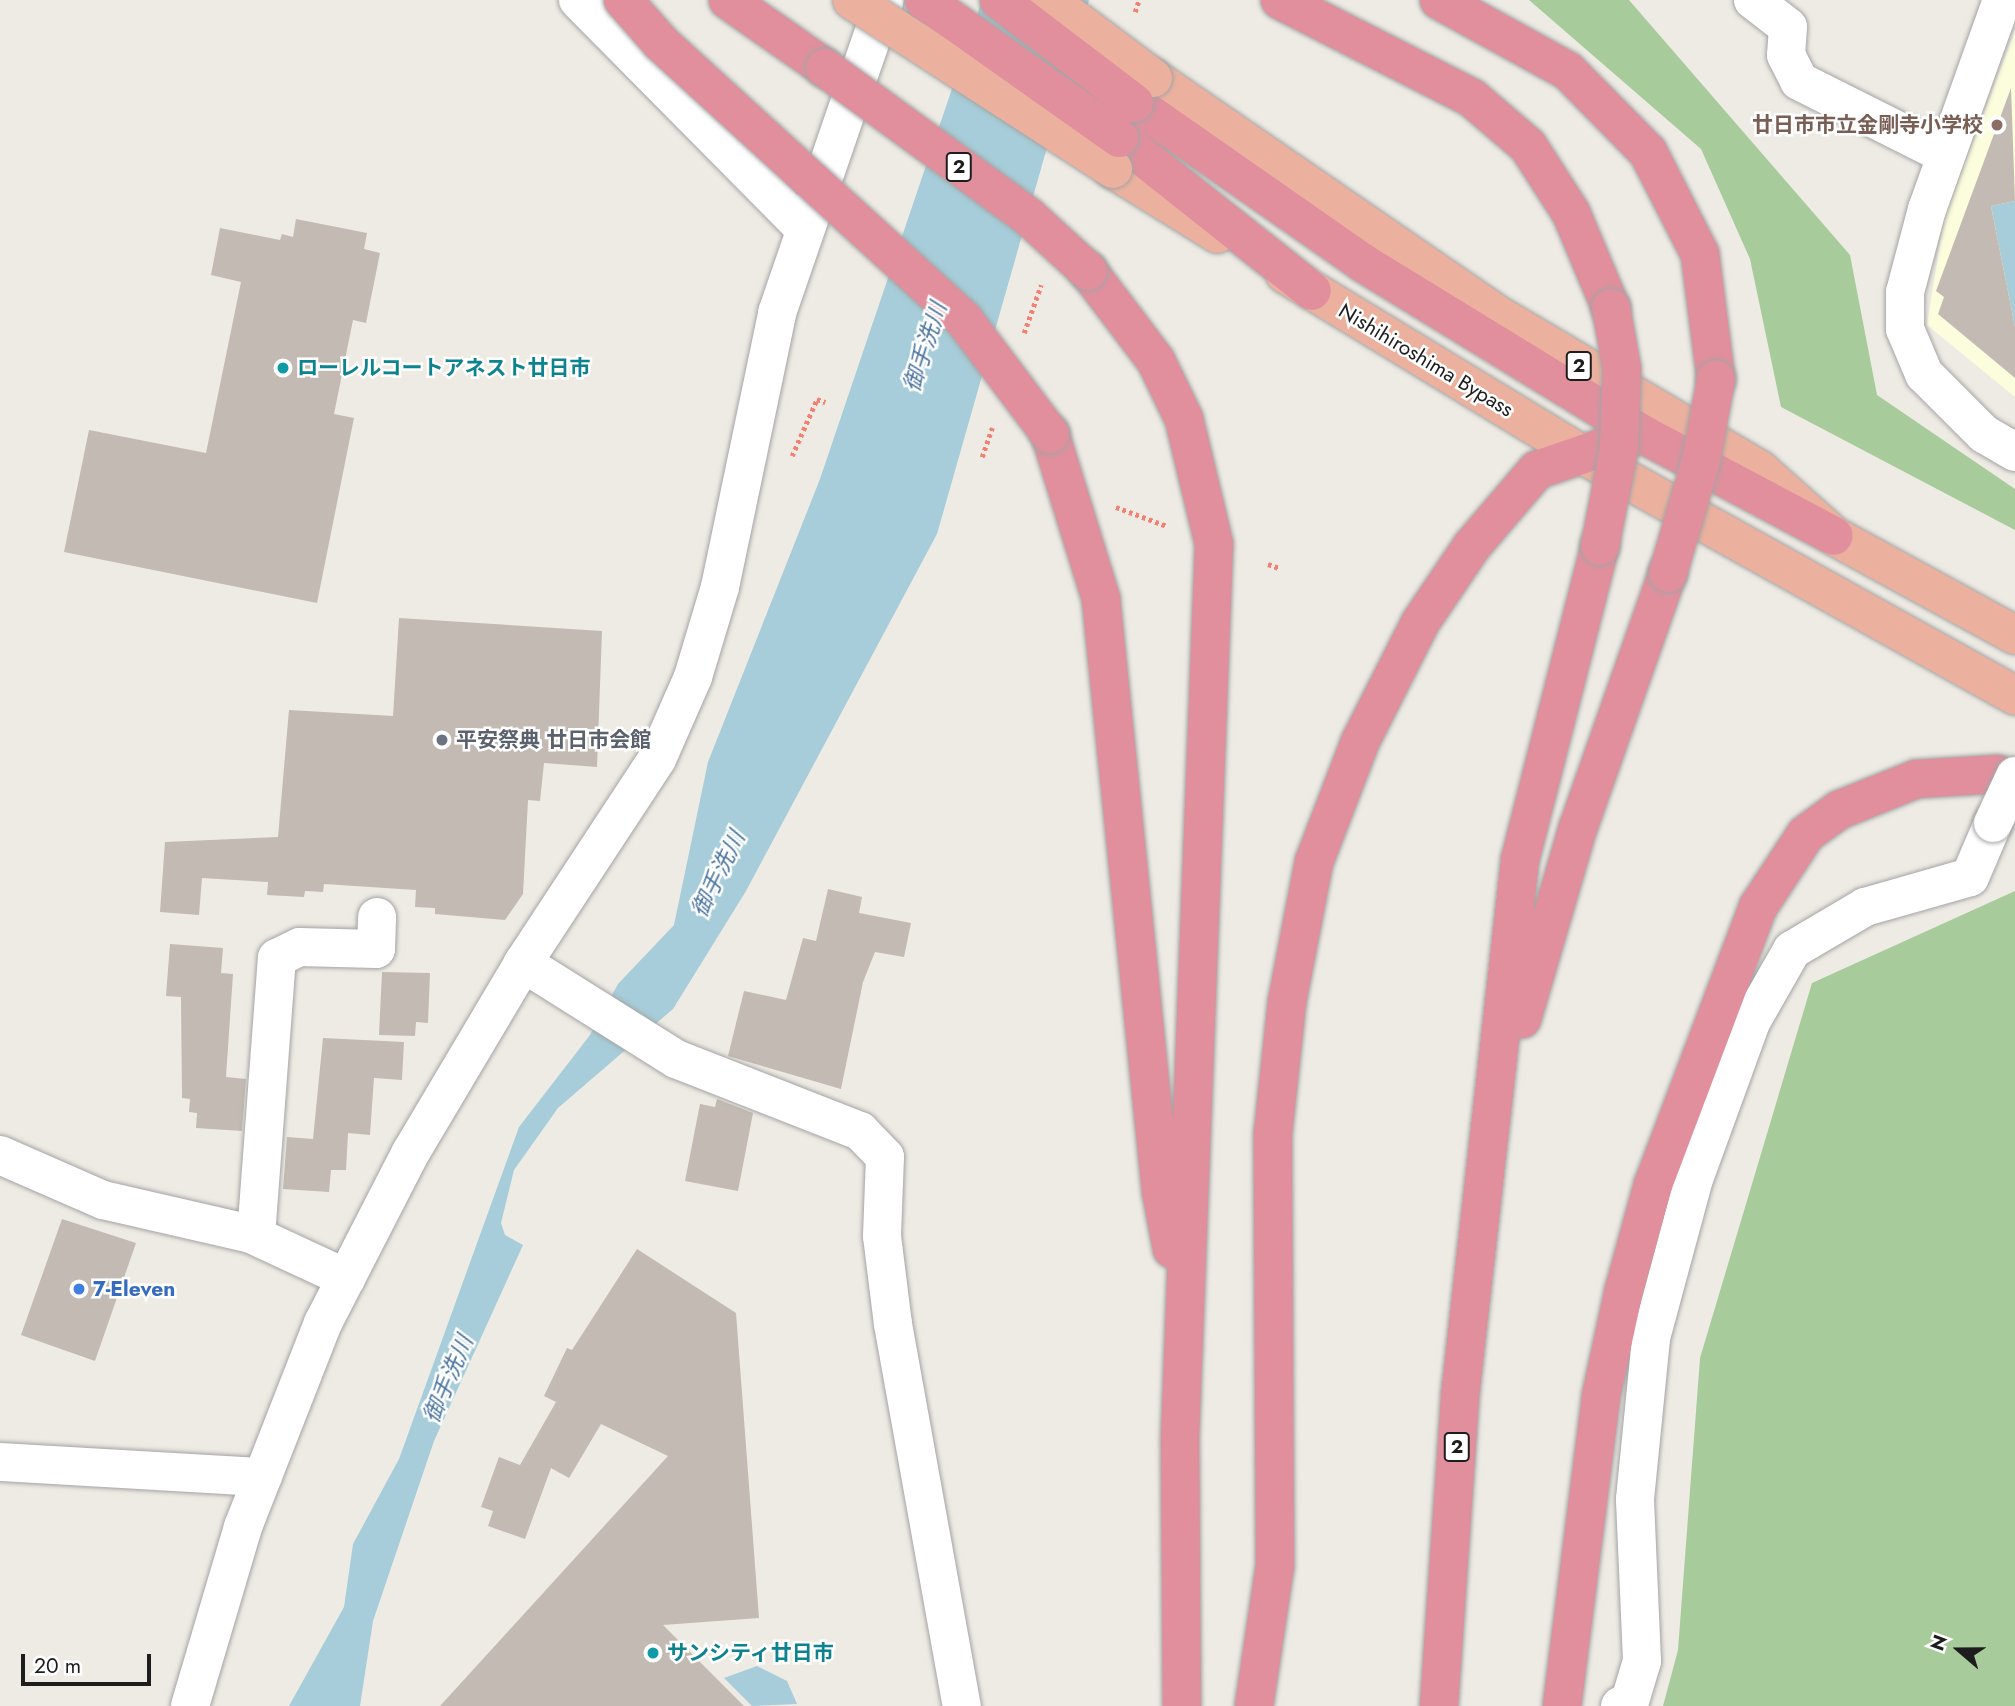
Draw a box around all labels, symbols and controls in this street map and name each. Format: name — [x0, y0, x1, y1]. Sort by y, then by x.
place label: 廿日市市立金剛寺小学校 — [1752, 112, 1983, 138]
marker: 廿日市市立金剛寺小学校 — [1989, 117, 2005, 133]
road number: 2 — [945, 152, 973, 182]
street label: Nishihiroshima Bypass — [1334, 298, 1518, 422]
water label: 御手洗川 — [898, 299, 952, 395]
road number: 2 — [1565, 350, 1593, 382]
place label: ローレルコートアネスト廿日市 — [297, 355, 591, 381]
marker: ローレルコートアネスト廿日市 — [275, 360, 291, 376]
place label: 平安祭典 廿日市会館 — [456, 727, 651, 753]
marker: 平安祭典 廿日市会館 — [434, 732, 450, 748]
water label: 御手洗川 — [685, 827, 751, 921]
place label: 7-Eleven — [93, 1276, 175, 1302]
marker: 7-Eleven — [71, 1281, 87, 1297]
water label: 御手洗川 — [417, 1331, 479, 1427]
road number: 2 — [1443, 1432, 1471, 1462]
north arrow — [1924, 1615, 1994, 1685]
text: N — [1924, 1631, 1954, 1654]
scale bar — [24, 1640, 154, 1684]
place label: サンシティ廿日市 — [667, 1640, 835, 1666]
marker: サンシティ廿日市 — [645, 1645, 661, 1661]
text: 20 m — [34, 1651, 81, 1681]

